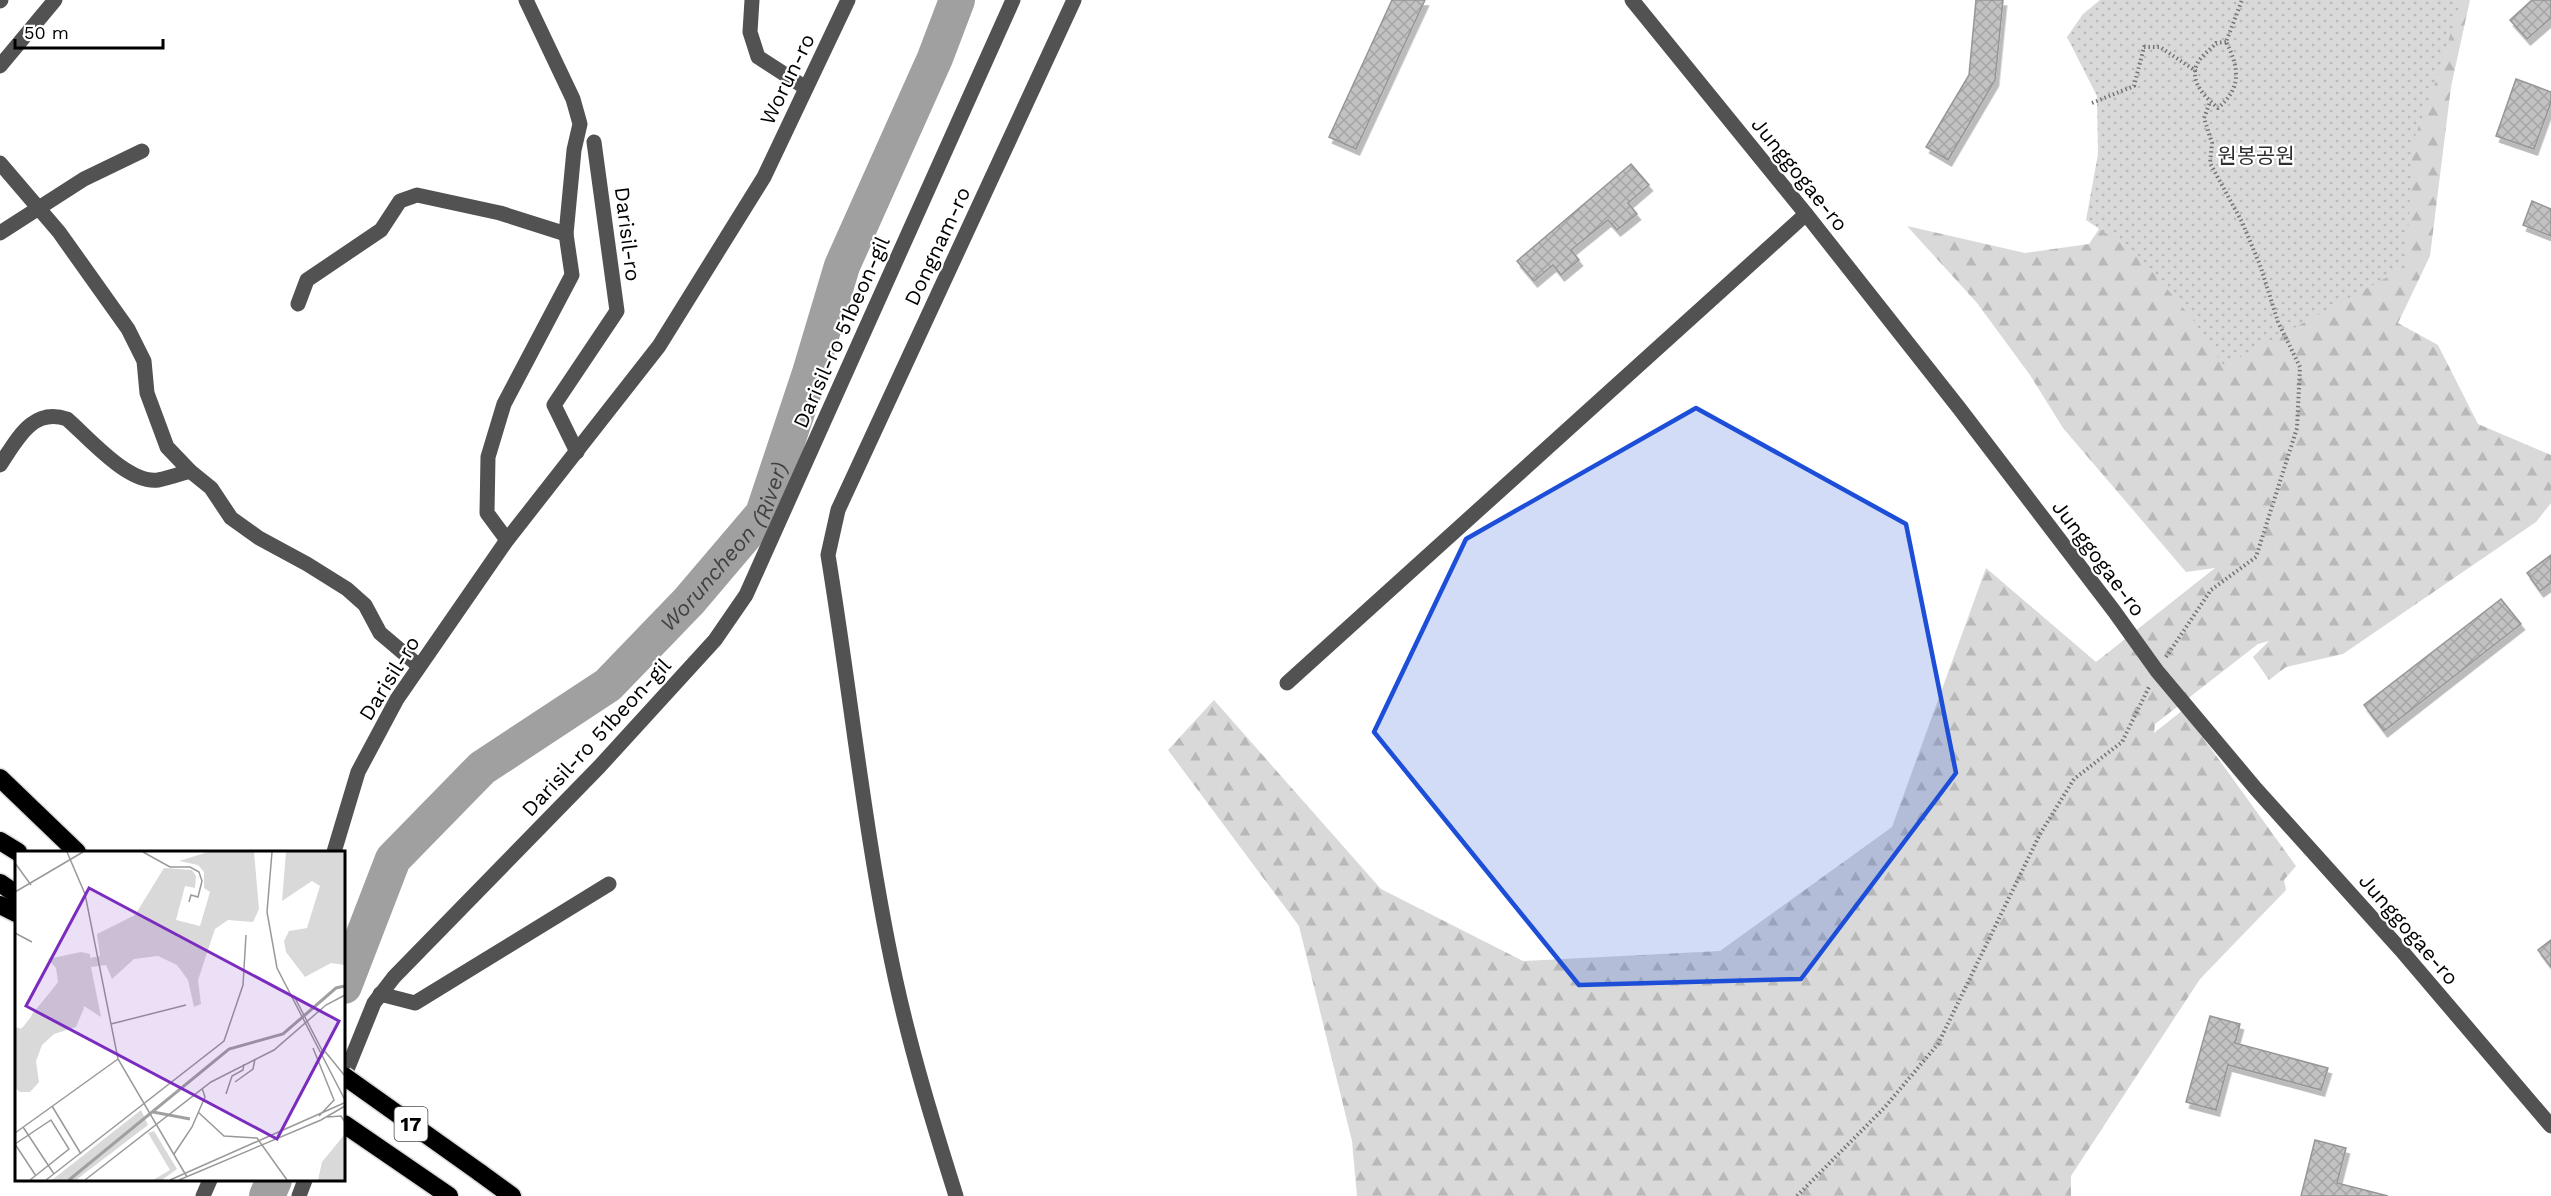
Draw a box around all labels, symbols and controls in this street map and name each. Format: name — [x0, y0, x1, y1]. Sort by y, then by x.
scale bar — [15, 12, 164, 50]
text: 50 m — [24, 22, 69, 43]
street label: Worun-ro — [754, 29, 820, 129]
street label: Junggogae-ro — [1746, 112, 1854, 236]
park label: 원봉공원 — [2217, 143, 2295, 168]
street label: Dongnam-ro — [899, 183, 975, 309]
street label: Darisil-ro — [610, 185, 646, 283]
street label: Darisil-ro 51beon-gil — [787, 232, 895, 432]
water label: Woruncheon (River) — [655, 459, 792, 636]
street label: Junggogae-ro — [2047, 495, 2151, 621]
street label: Darisil-ro — [353, 631, 425, 725]
street label: Darisil-ro 51beon-gil — [516, 652, 676, 821]
inset map — [15, 851, 345, 1181]
street label: Junggogae-ro — [2354, 868, 2464, 990]
road number: 17 — [394, 1107, 428, 1141]

